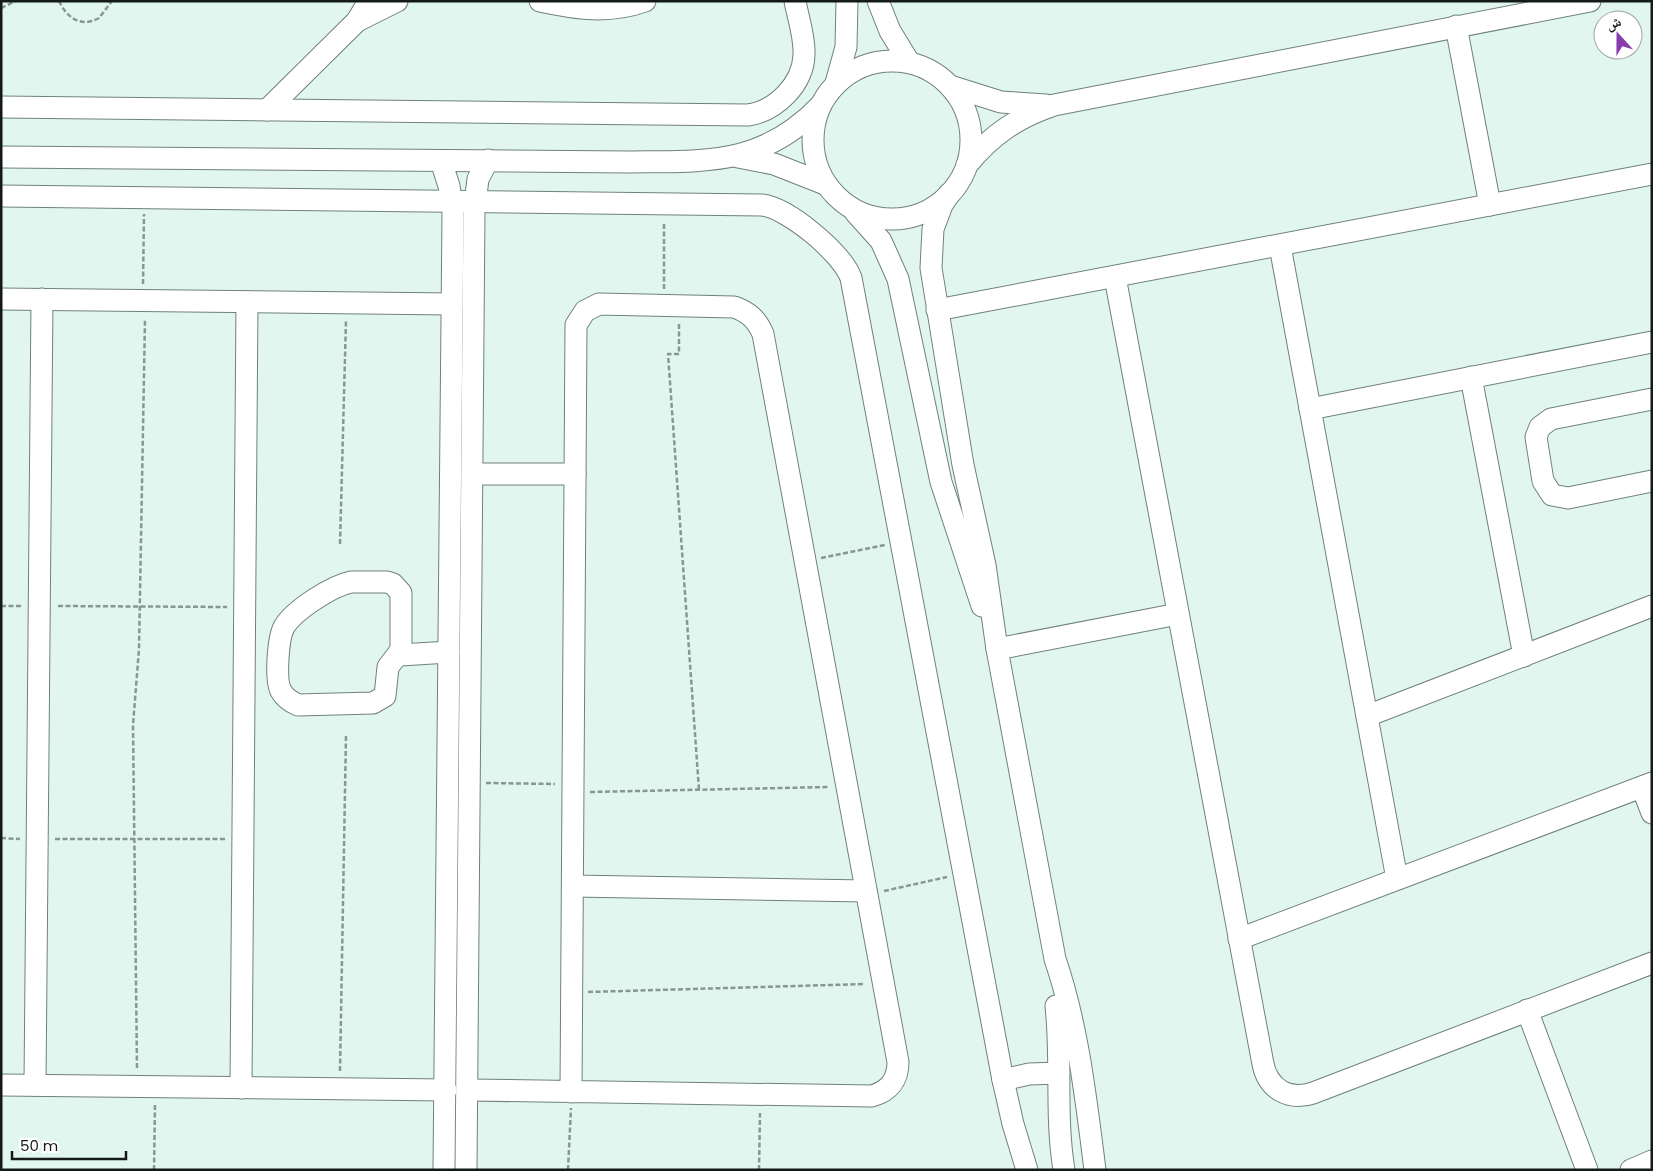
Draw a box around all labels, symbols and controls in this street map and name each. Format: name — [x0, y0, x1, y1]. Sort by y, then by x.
north arrow — [1593, 10, 1643, 60]
text: ش — [1603, 11, 1624, 35]
scale bar — [12, 1128, 126, 1160]
text: 50 m — [20, 1135, 58, 1156]

